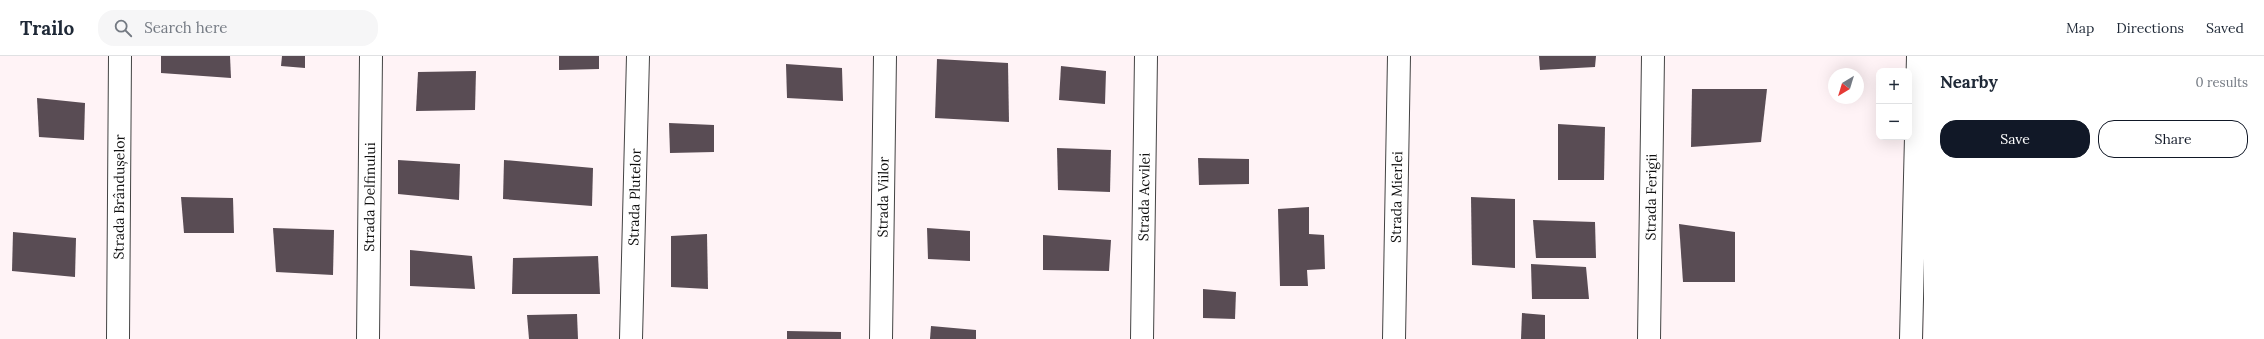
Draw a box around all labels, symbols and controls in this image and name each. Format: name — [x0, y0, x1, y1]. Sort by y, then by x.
search box — [98, 10, 378, 46]
text: Trailo — [20, 16, 74, 40]
icon: search — [112, 17, 134, 39]
text: Search here — [144, 18, 227, 37]
text: Map — [2066, 19, 2094, 37]
text: Directions — [2116, 19, 2184, 37]
text: Saved — [2206, 19, 2244, 37]
north arrow — [1828, 68, 1864, 104]
map controls — [1876, 68, 1912, 140]
button: + — [1876, 68, 1912, 104]
text: Nearby — [1940, 71, 1998, 93]
text: 0 results — [2196, 74, 2248, 91]
button: − — [1876, 104, 1912, 140]
button: Save — [1940, 120, 2090, 158]
button: Share — [2098, 120, 2248, 158]
street label: Strada Brândușelor — [110, 134, 128, 260]
street label: Strada Delfinului — [360, 142, 379, 252]
street label: Strada Plutelor — [624, 148, 645, 246]
street label: Strada Mierlei — [1387, 151, 1406, 243]
street label: Strada Acvilei — [1134, 153, 1154, 241]
street label: Strada Ferigii — [1641, 153, 1661, 241]
street label: Strada Viilor — [873, 157, 893, 237]

